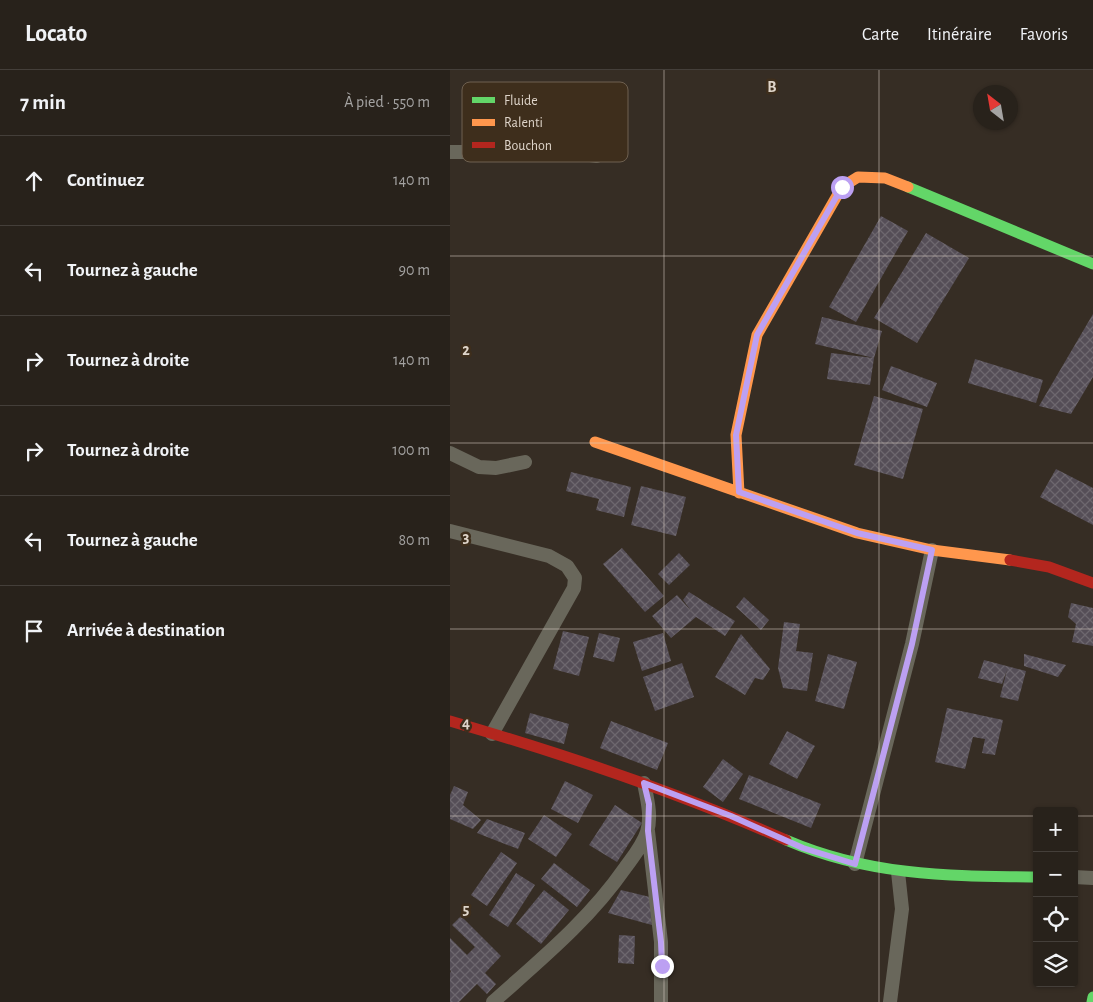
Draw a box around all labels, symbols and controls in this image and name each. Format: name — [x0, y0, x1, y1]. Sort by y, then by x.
text: Locato — [25, 22, 87, 46]
text: Carte — [862, 26, 899, 44]
text: Itinéraire — [927, 26, 992, 44]
text: Favoris — [1020, 26, 1068, 44]
text: B — [767, 79, 777, 95]
legend — [462, 82, 628, 162]
north arrow — [973, 85, 1018, 130]
text: 7 min — [20, 92, 66, 113]
text: À pied · 550 m — [344, 94, 430, 110]
text: Fluide — [504, 94, 538, 108]
text: Ralenti — [504, 116, 543, 130]
text: Bouchon — [504, 139, 552, 153]
icon: ahead — [20, 167, 48, 195]
text: Continuez — [67, 171, 144, 190]
text: 140 m — [393, 172, 430, 188]
route start — [831, 176, 854, 199]
icon: left — [20, 257, 48, 285]
text: Tournez à gauche — [67, 261, 198, 280]
text: 90 m — [399, 262, 430, 278]
text: 2 — [462, 342, 470, 358]
icon: right — [20, 347, 48, 375]
text: Tournez à droite — [67, 351, 189, 370]
text: 140 m — [393, 352, 430, 368]
icon: right — [20, 437, 48, 465]
text: Tournez à droite — [67, 441, 189, 460]
text: 100 m — [392, 442, 430, 458]
icon: left — [20, 527, 48, 555]
text: 3 — [463, 529, 470, 545]
text: Tournez à gauche — [67, 531, 198, 550]
text: 80 m — [399, 532, 430, 548]
icon: arrive — [20, 617, 48, 645]
text: Arrivée à destination — [67, 621, 225, 640]
text: 4 — [462, 715, 470, 731]
map controls — [1033, 807, 1078, 987]
button: + — [1033, 807, 1078, 852]
button: − — [1033, 852, 1078, 897]
button: locate — [1033, 897, 1078, 942]
text: 5 — [463, 901, 470, 917]
button: layers — [1033, 942, 1078, 987]
route end — [651, 955, 674, 978]

